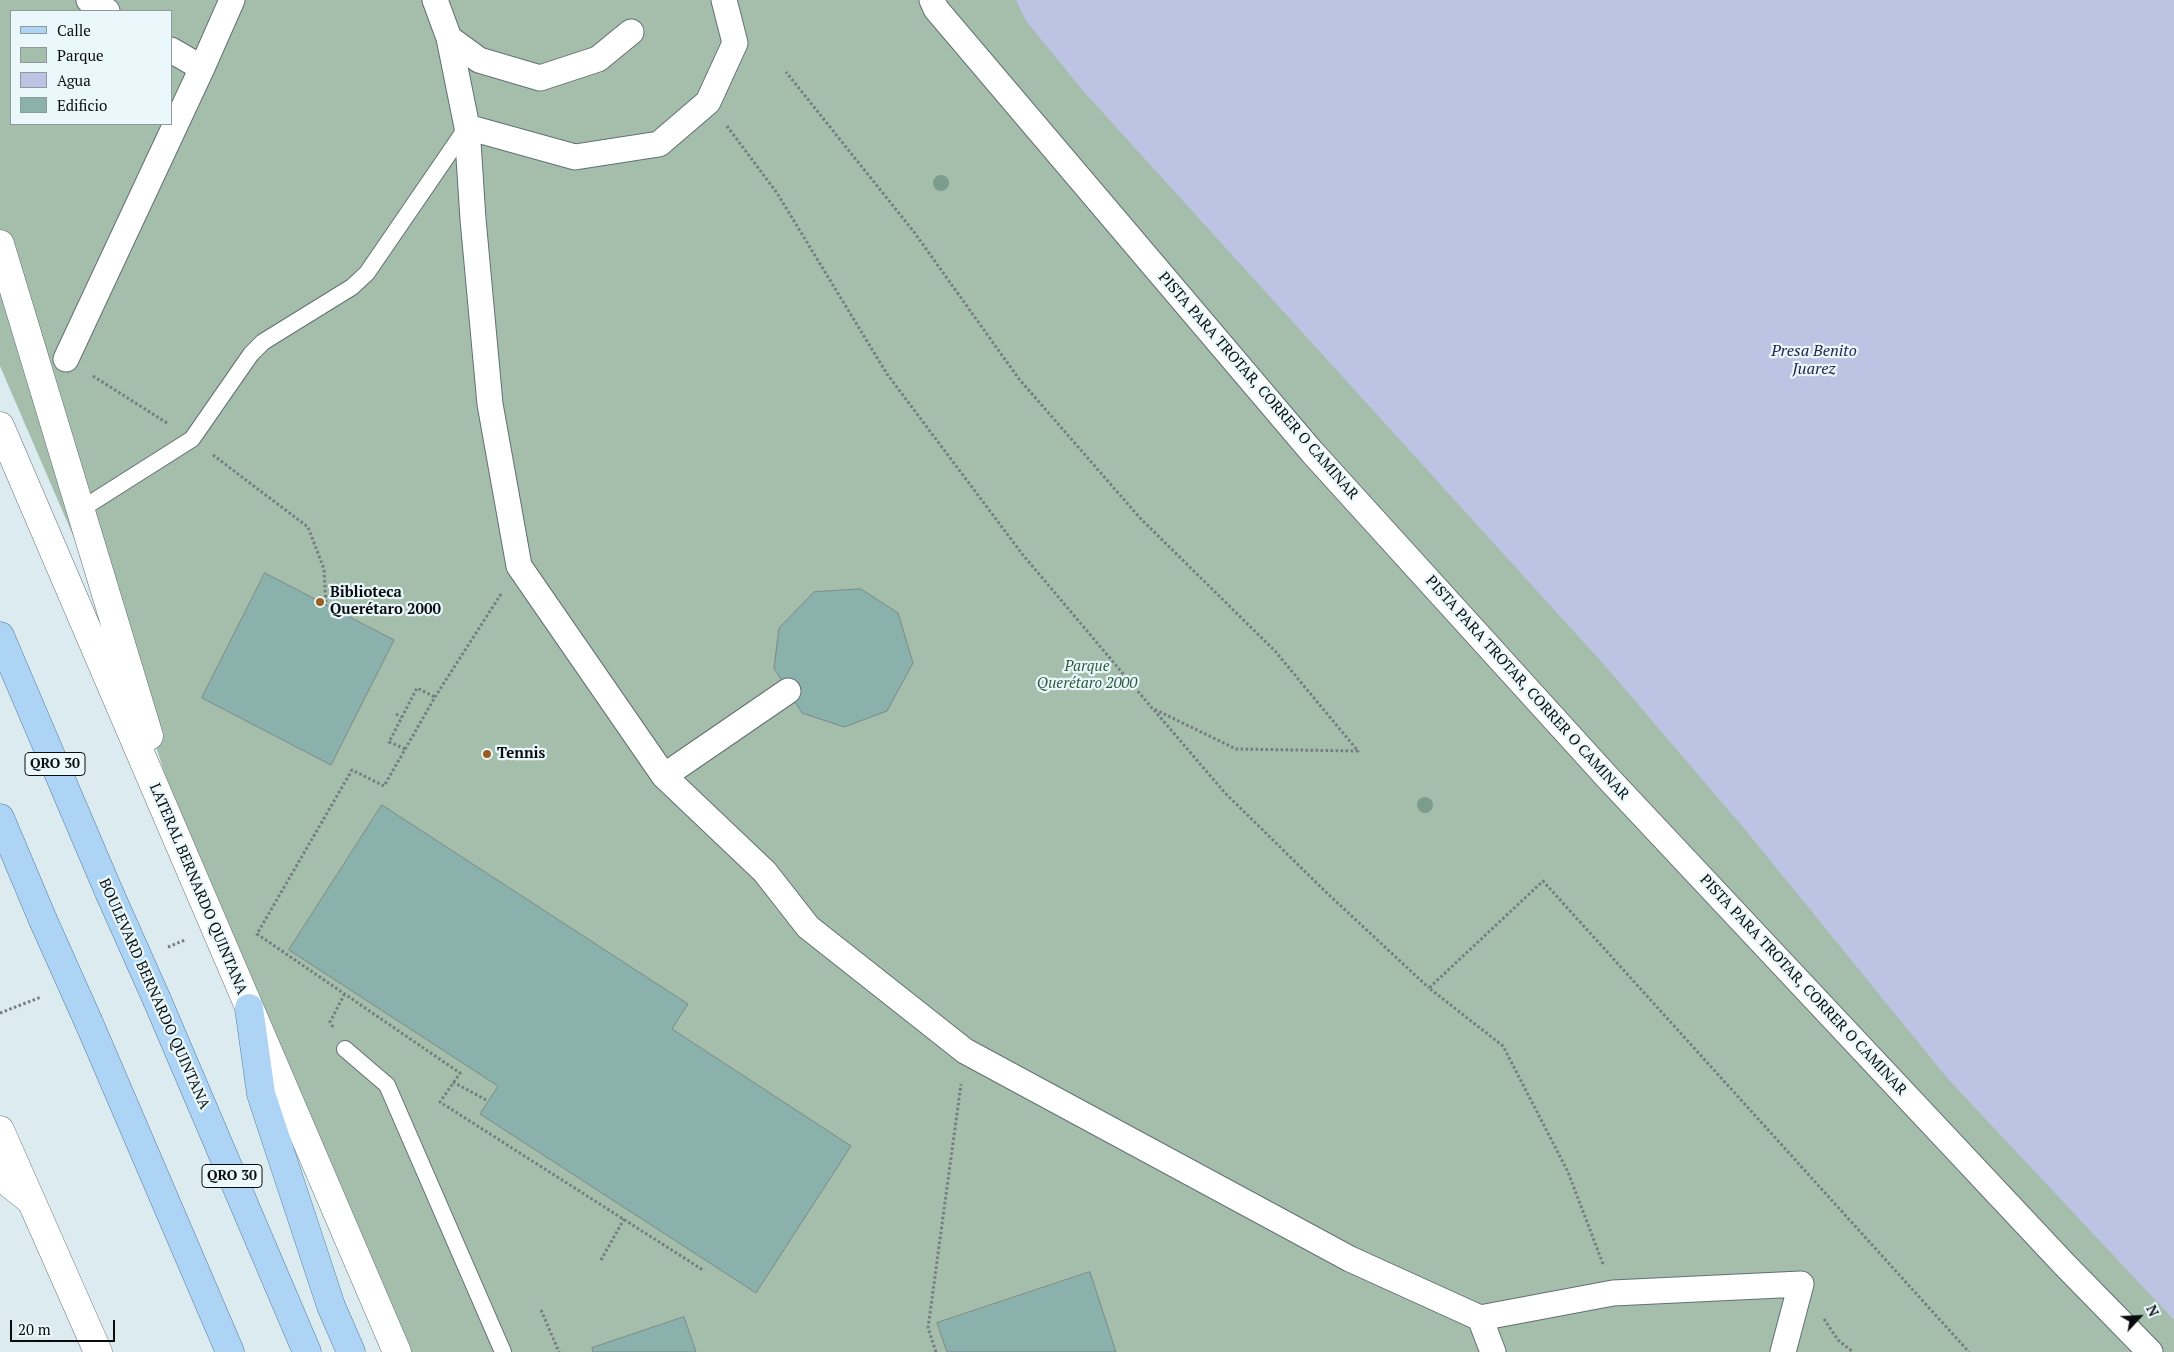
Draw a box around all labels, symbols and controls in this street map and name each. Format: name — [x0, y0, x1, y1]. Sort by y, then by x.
legend — [10, 10, 172, 125]
text: Calle — [57, 20, 91, 40]
text: Parque — [57, 45, 104, 65]
text: Agua — [57, 70, 91, 90]
text: Edificio — [57, 95, 107, 115]
street label: PISTA PARA TROTAR, CORRER O CAMINAR — [1154, 269, 1362, 503]
water label: Presa Benito Juarez — [1771, 341, 1857, 379]
street label: PISTA PARA TROTAR, CORRER O CAMINAR — [1421, 572, 1633, 804]
place label: Biblioteca Querétaro 2000 — [330, 584, 441, 619]
marker: Biblioteca Querétaro 2000 — [314, 596, 326, 608]
park label: Parque Querétaro 2000 — [1037, 658, 1137, 693]
place label: Tennis — [497, 745, 545, 763]
marker: Tennis — [481, 748, 493, 760]
road number: QRO 30 — [25, 752, 85, 776]
street label: LATERAL BERNARDO QUINTANA — [145, 781, 251, 997]
street label: PISTA PARA TROTAR, CORRER O CAMINAR — [1696, 871, 1910, 1099]
street label: BOULEVARD BERNARDO QUINTANA — [95, 876, 213, 1112]
road number: QRO 30 — [202, 1164, 262, 1188]
north arrow — [2114, 1292, 2164, 1342]
text: N — [2142, 1302, 2164, 1319]
scale bar — [12, 1310, 118, 1342]
text: 20 m — [18, 1319, 51, 1339]

